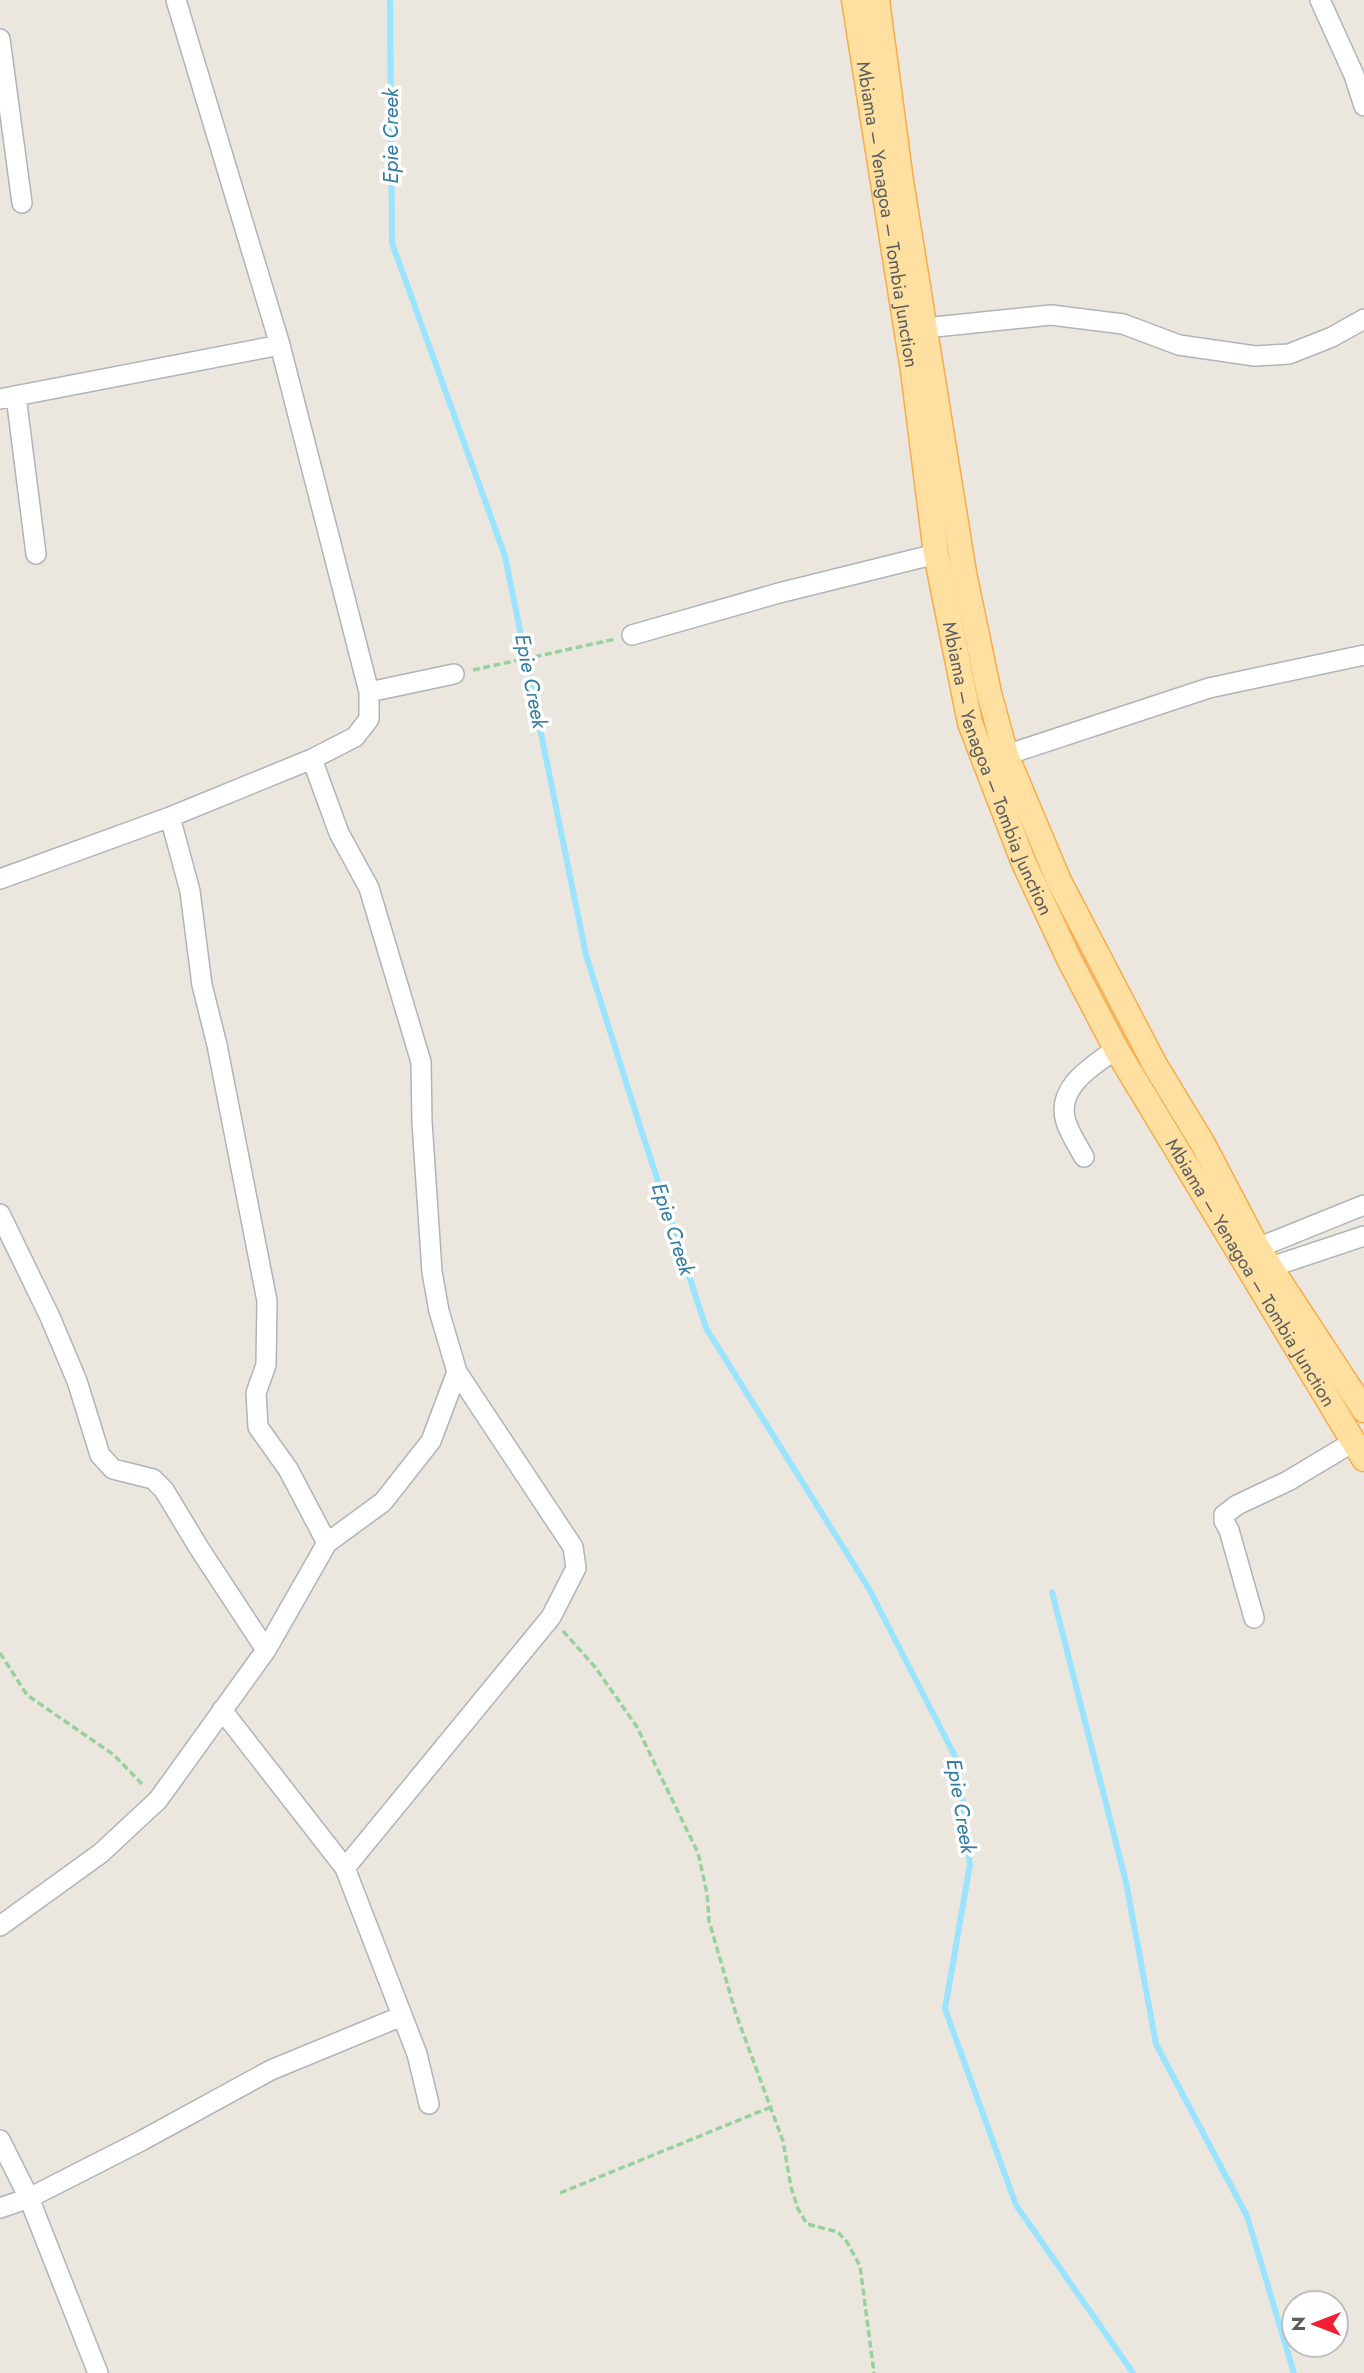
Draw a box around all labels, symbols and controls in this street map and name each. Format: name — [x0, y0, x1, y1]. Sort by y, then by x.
street label: Mbiama – Yenagoa – Tombia Junction — [850, 59, 926, 369]
water label: Epie Creek — [376, 87, 406, 184]
street label: Mbiama – Yenagoa – Tombia Junction — [936, 619, 1060, 920]
water label: Epie Creek — [507, 631, 555, 732]
street label: Mbiama – Yenagoa – Tombia Junction — [1159, 1133, 1343, 1412]
water label: Epie Creek — [644, 1179, 702, 1280]
water label: Epie Creek — [939, 1756, 983, 1857]
north arrow — [1280, 2289, 1350, 2359]
text: N — [1285, 2316, 1312, 2332]

